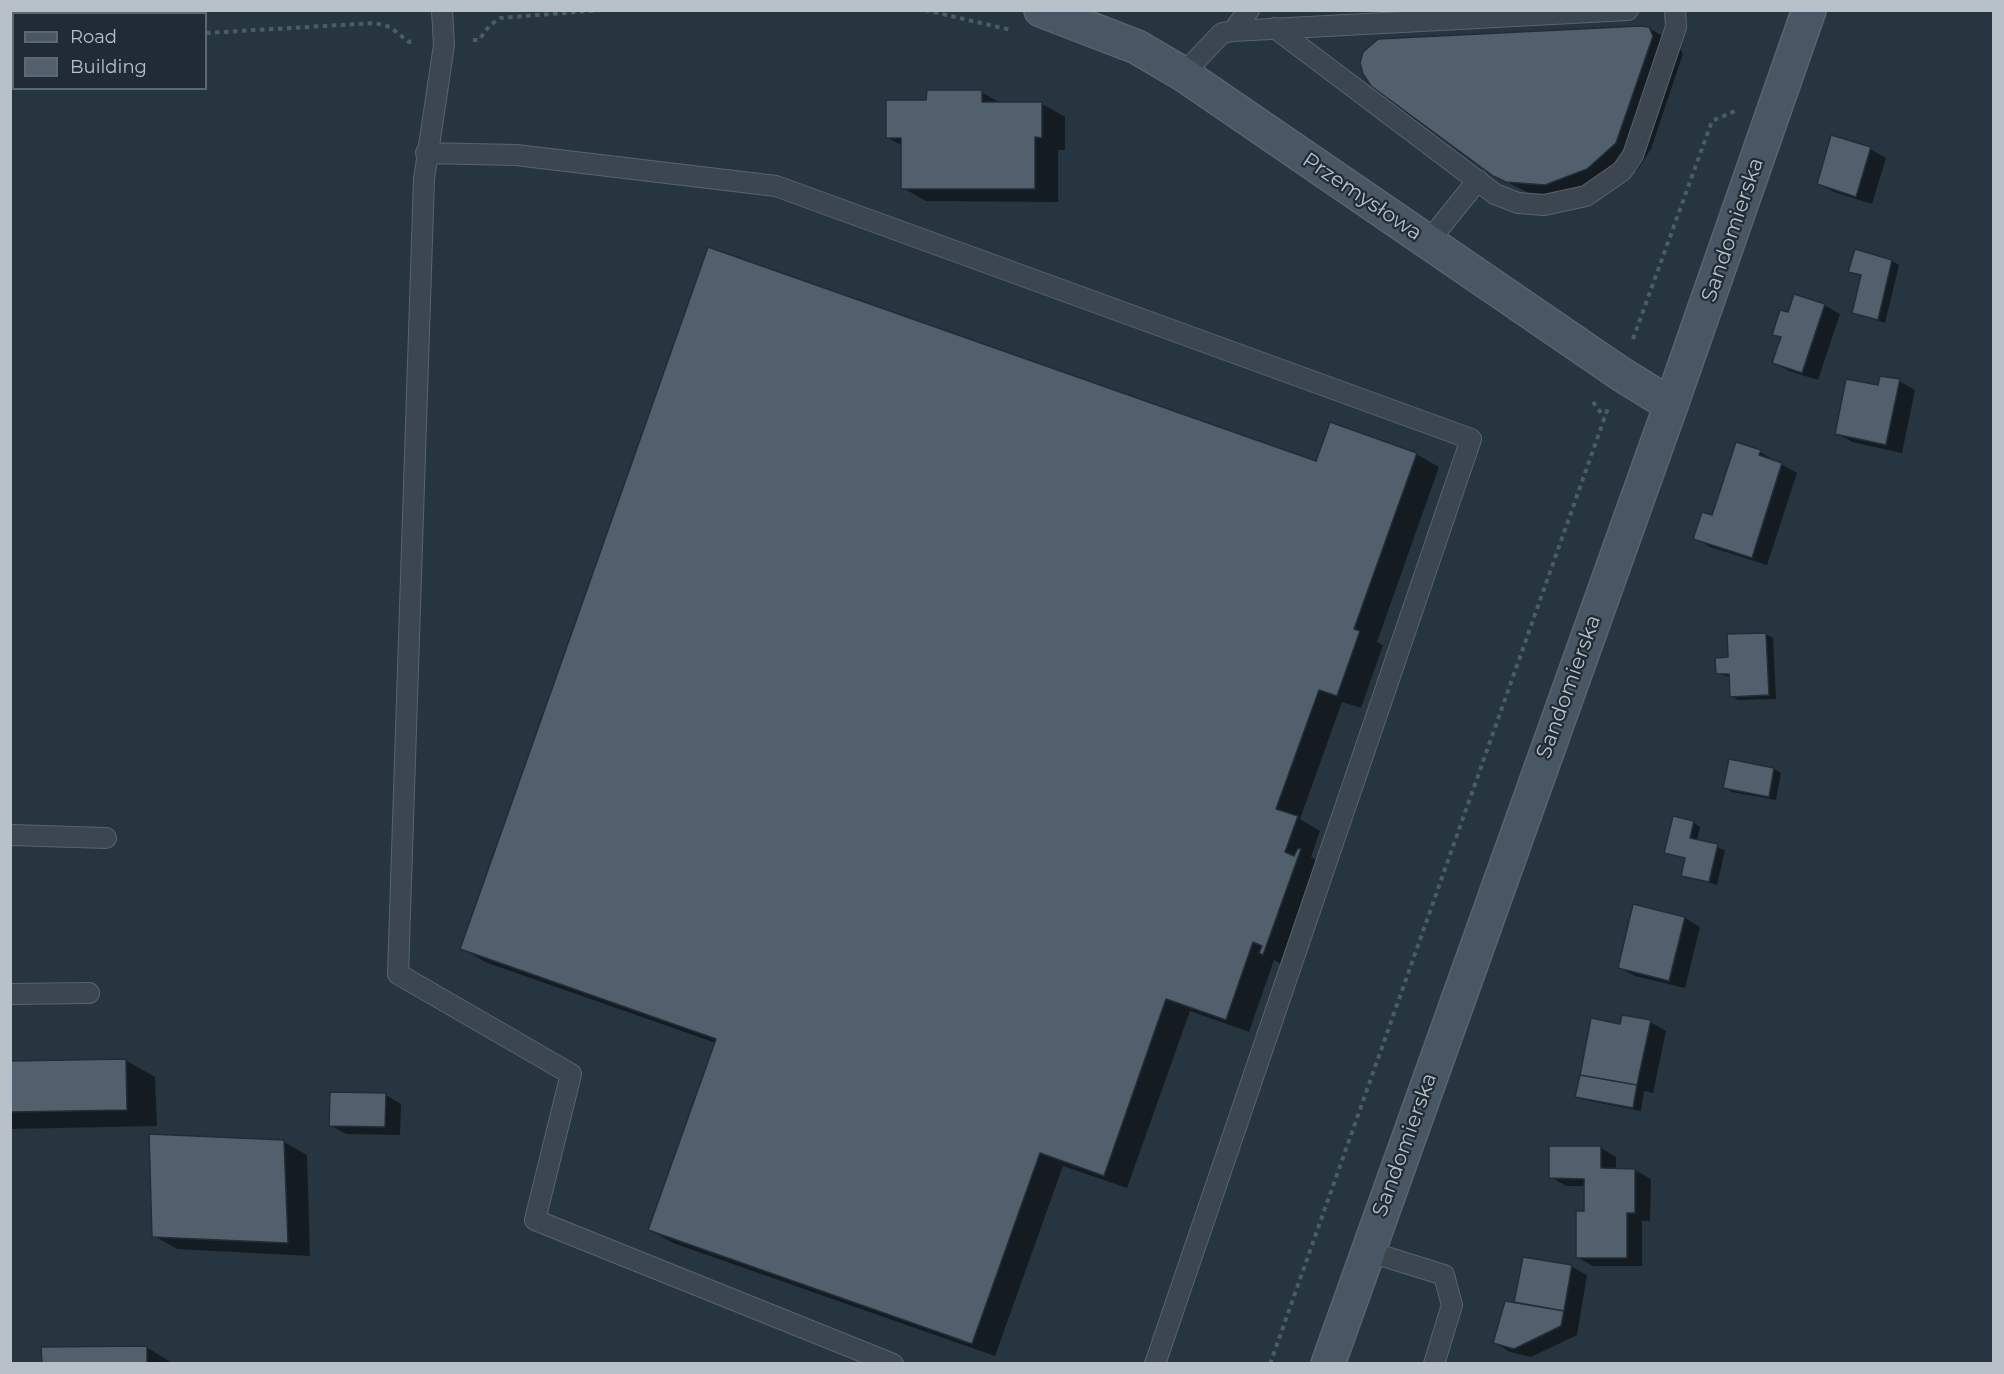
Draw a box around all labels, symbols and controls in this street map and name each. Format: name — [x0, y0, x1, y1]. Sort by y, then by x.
legend — [12, 12, 207, 90]
text: Road — [70, 26, 117, 48]
text: Building — [70, 56, 147, 78]
street label: Przemysłowa — [1297, 148, 1427, 246]
street label: Sandomierska — [1697, 155, 1769, 305]
street label: Sandomierska — [1531, 612, 1607, 762]
street label: Sandomierska — [1367, 1070, 1443, 1220]

